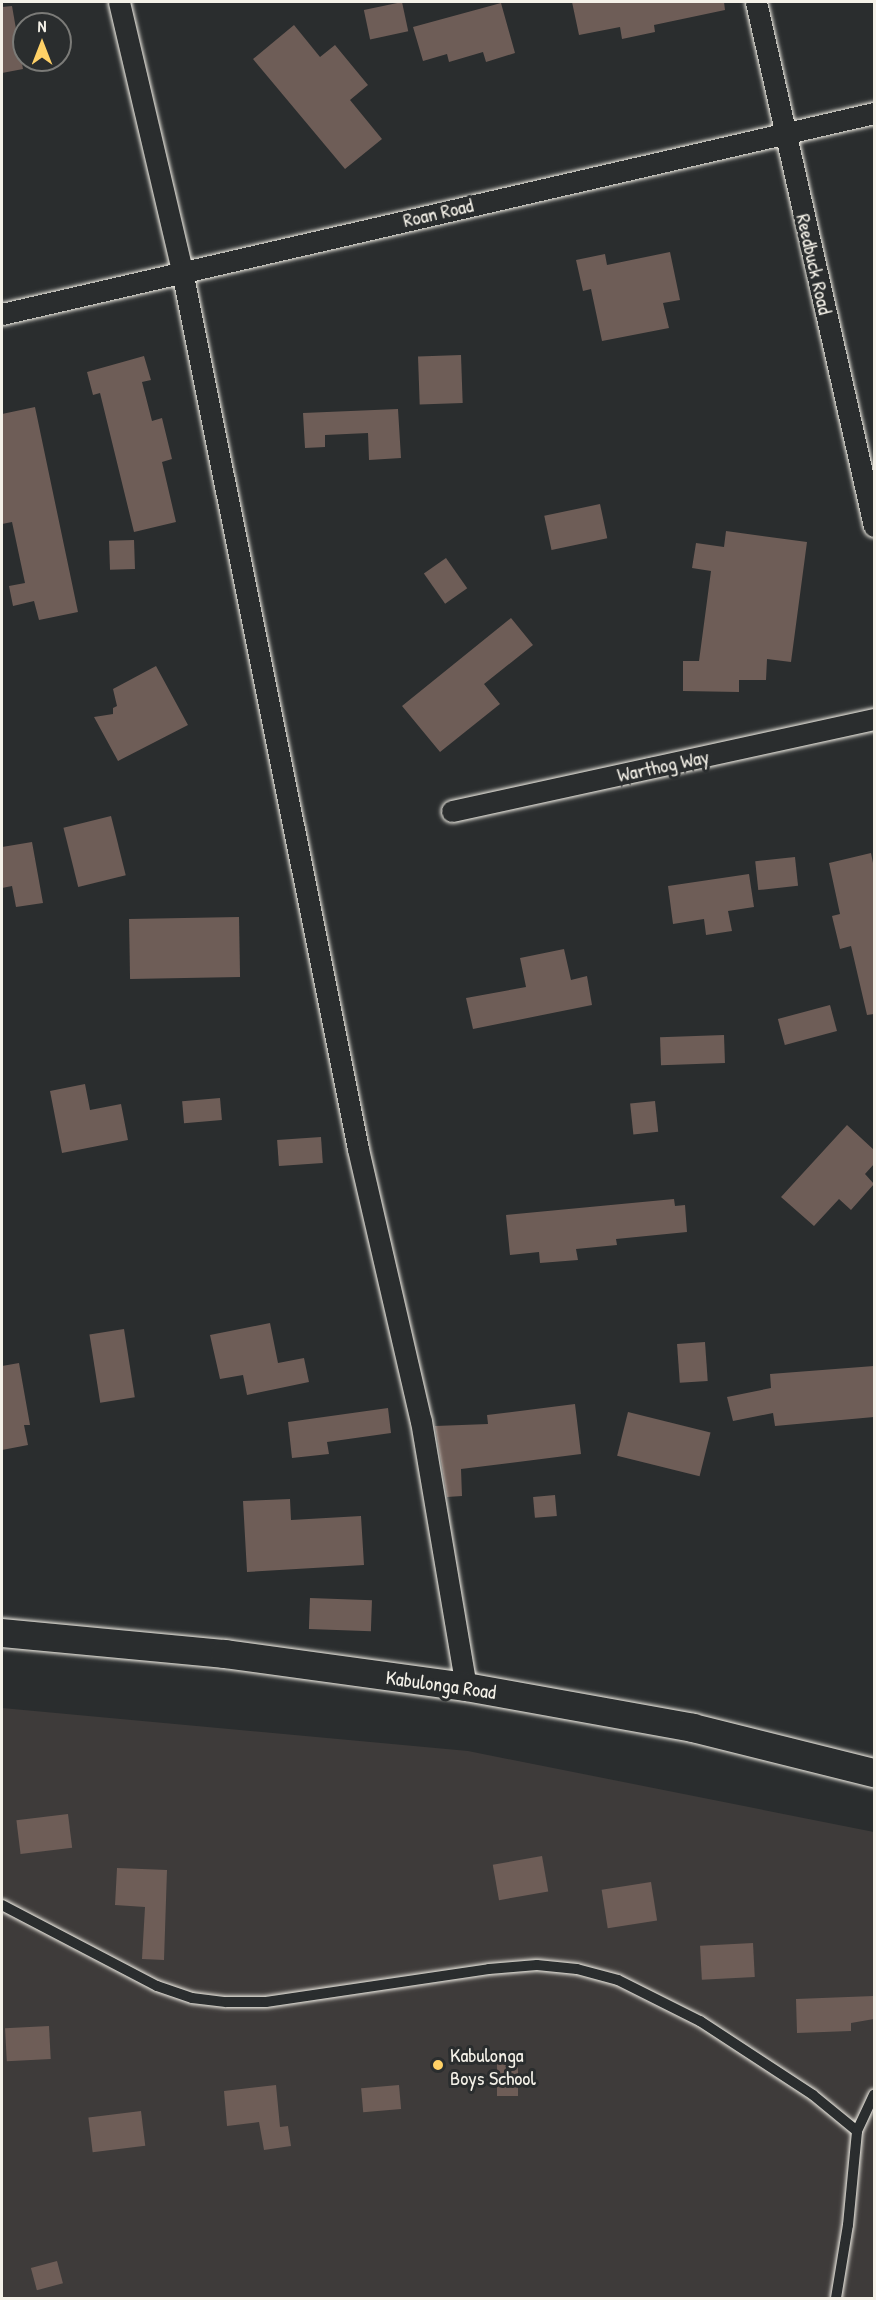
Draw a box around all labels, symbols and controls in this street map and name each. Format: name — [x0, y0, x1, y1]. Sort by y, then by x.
north arrow — [12, 12, 72, 72]
text: N — [38, 15, 46, 37]
street label: Roan Road — [401, 192, 475, 232]
street label: Reedbuck Road — [792, 211, 838, 317]
street label: Warthog Way — [615, 744, 711, 786]
street label: Kabulonga Road — [384, 1664, 498, 1704]
place label: Kabulonga Boys School — [450, 2042, 536, 2089]
marker: Kabulonga Boys School — [431, 2058, 445, 2072]

